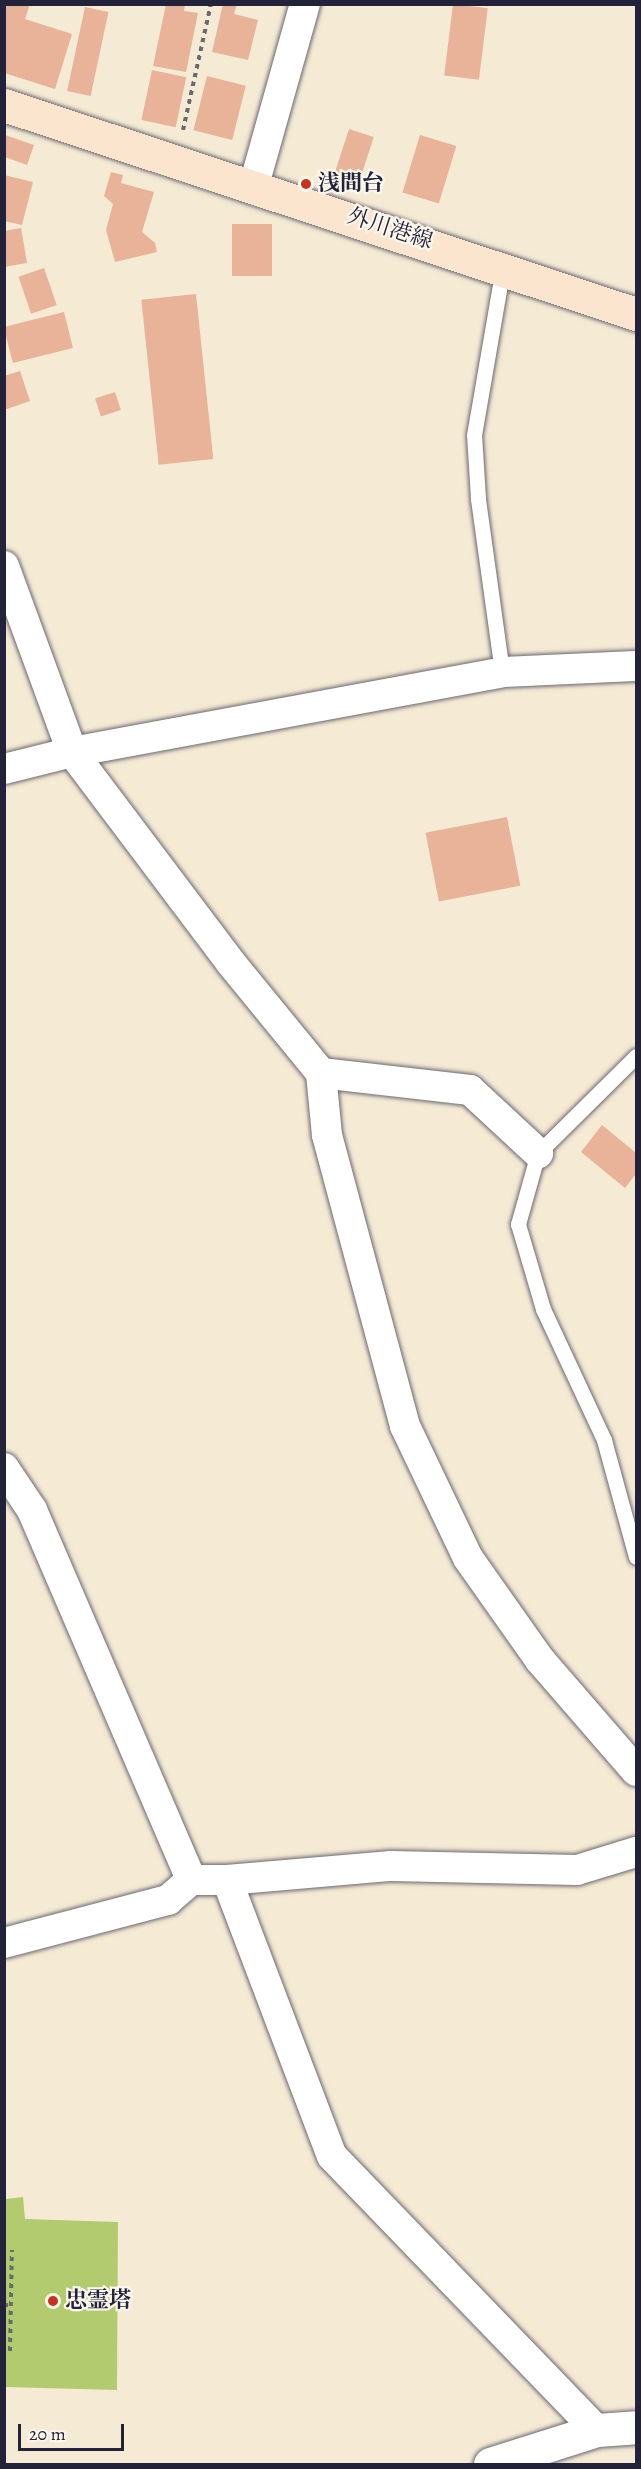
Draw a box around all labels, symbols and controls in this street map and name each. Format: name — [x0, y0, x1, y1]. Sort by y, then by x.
place label: 浅間台 — [318, 171, 384, 197]
marker: 浅間台 — [299, 177, 313, 191]
street label: 外川港線 — [344, 203, 436, 255]
place label: 忠霊塔 — [65, 2288, 131, 2314]
marker: 忠霊塔 — [46, 2294, 60, 2308]
scale bar — [21, 2412, 128, 2450]
text: 20 m — [29, 2422, 66, 2446]

